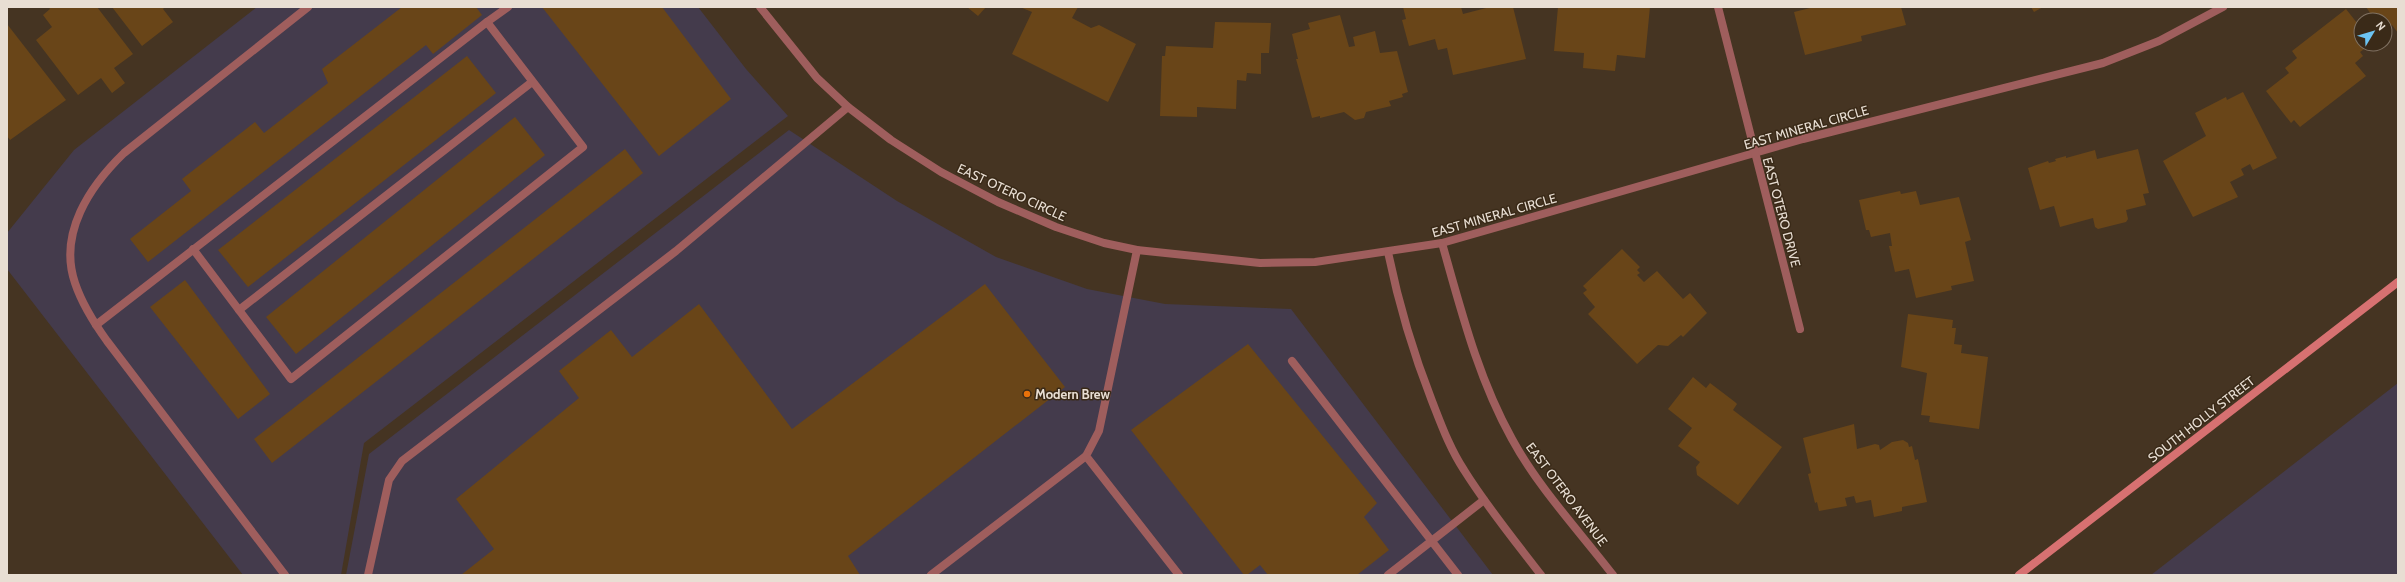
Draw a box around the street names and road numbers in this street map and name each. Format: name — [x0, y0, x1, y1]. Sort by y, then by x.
street label: EAST MINERAL CIRCLE — [1742, 102, 1870, 152]
street label: EAST OTERO DRIVE — [1760, 155, 1804, 269]
street label: EAST OTERO CIRCLE — [955, 160, 1069, 224]
street label: EAST MINERAL CIRCLE — [1430, 190, 1558, 240]
street label: SOUTH HOLLY STREET — [2144, 372, 2258, 466]
street label: EAST OTERO AVENUE — [1523, 439, 1611, 549]

